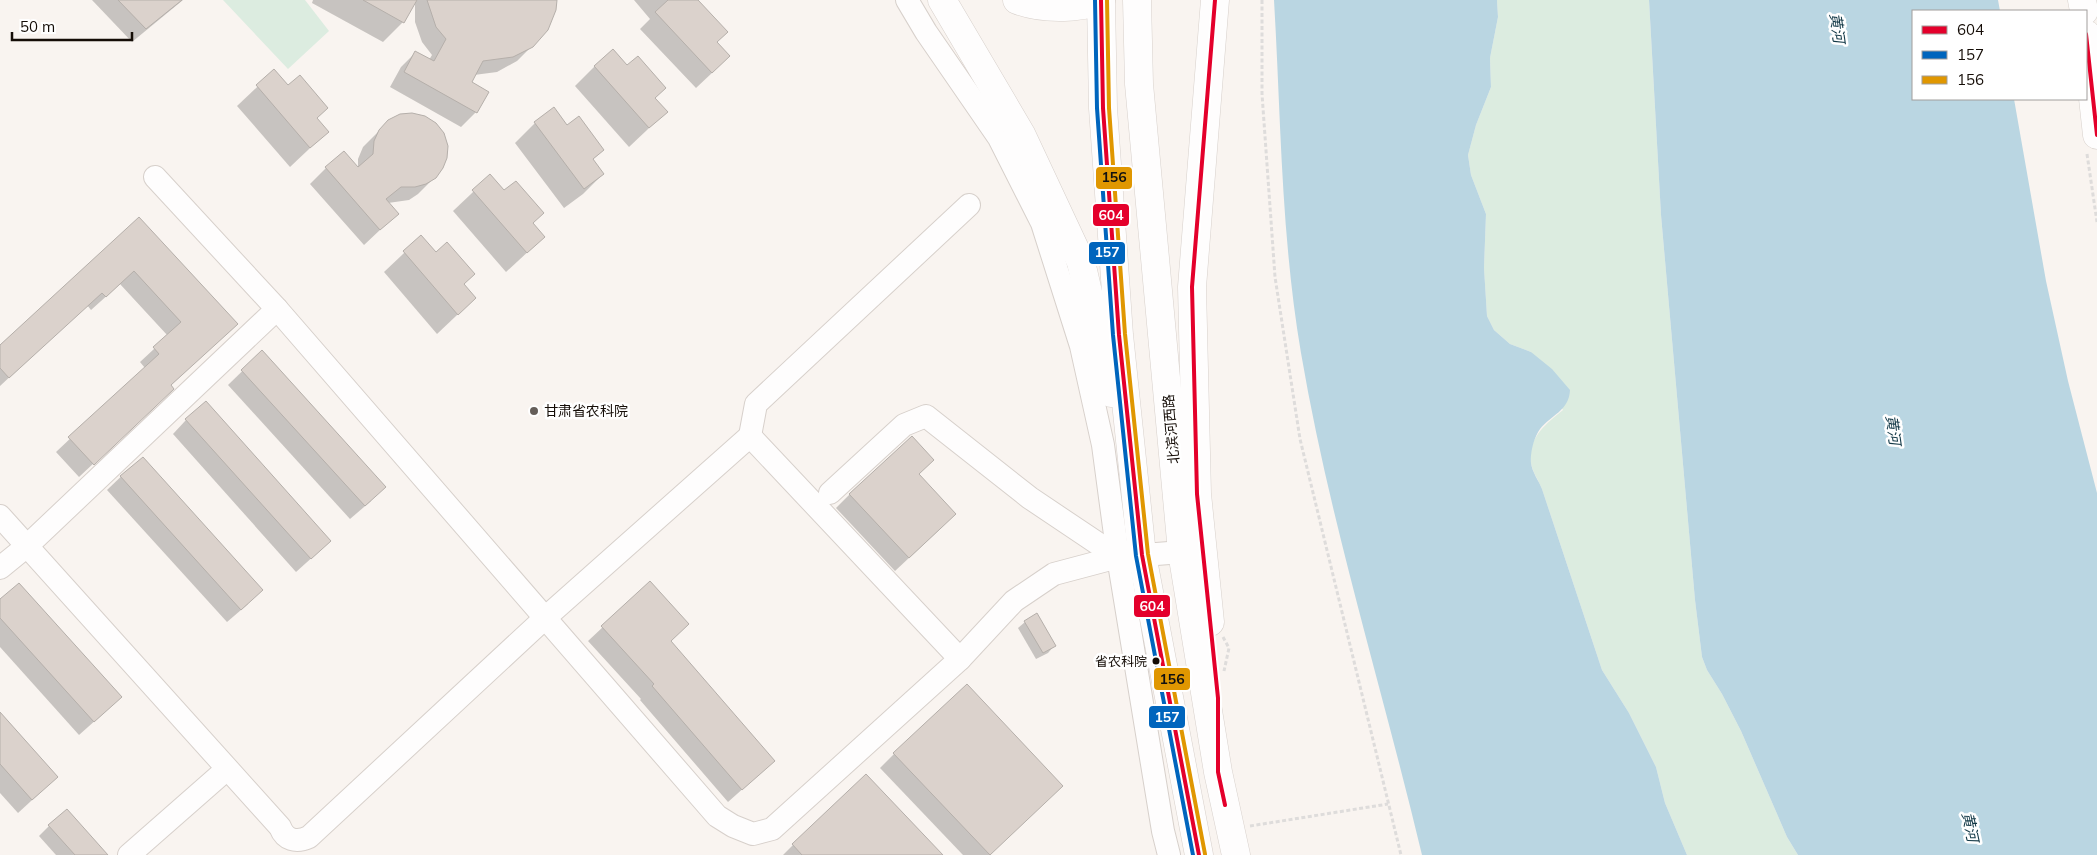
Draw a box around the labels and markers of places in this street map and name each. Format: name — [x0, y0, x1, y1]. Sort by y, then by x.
place label: 甘肃省农科院 — [544, 402, 628, 420]
marker: 甘肃省农科院 — [528, 405, 540, 417]
place label: 省农科院 — [1095, 653, 1147, 669]
marker: 省农科院 — [1151, 656, 1161, 666]

